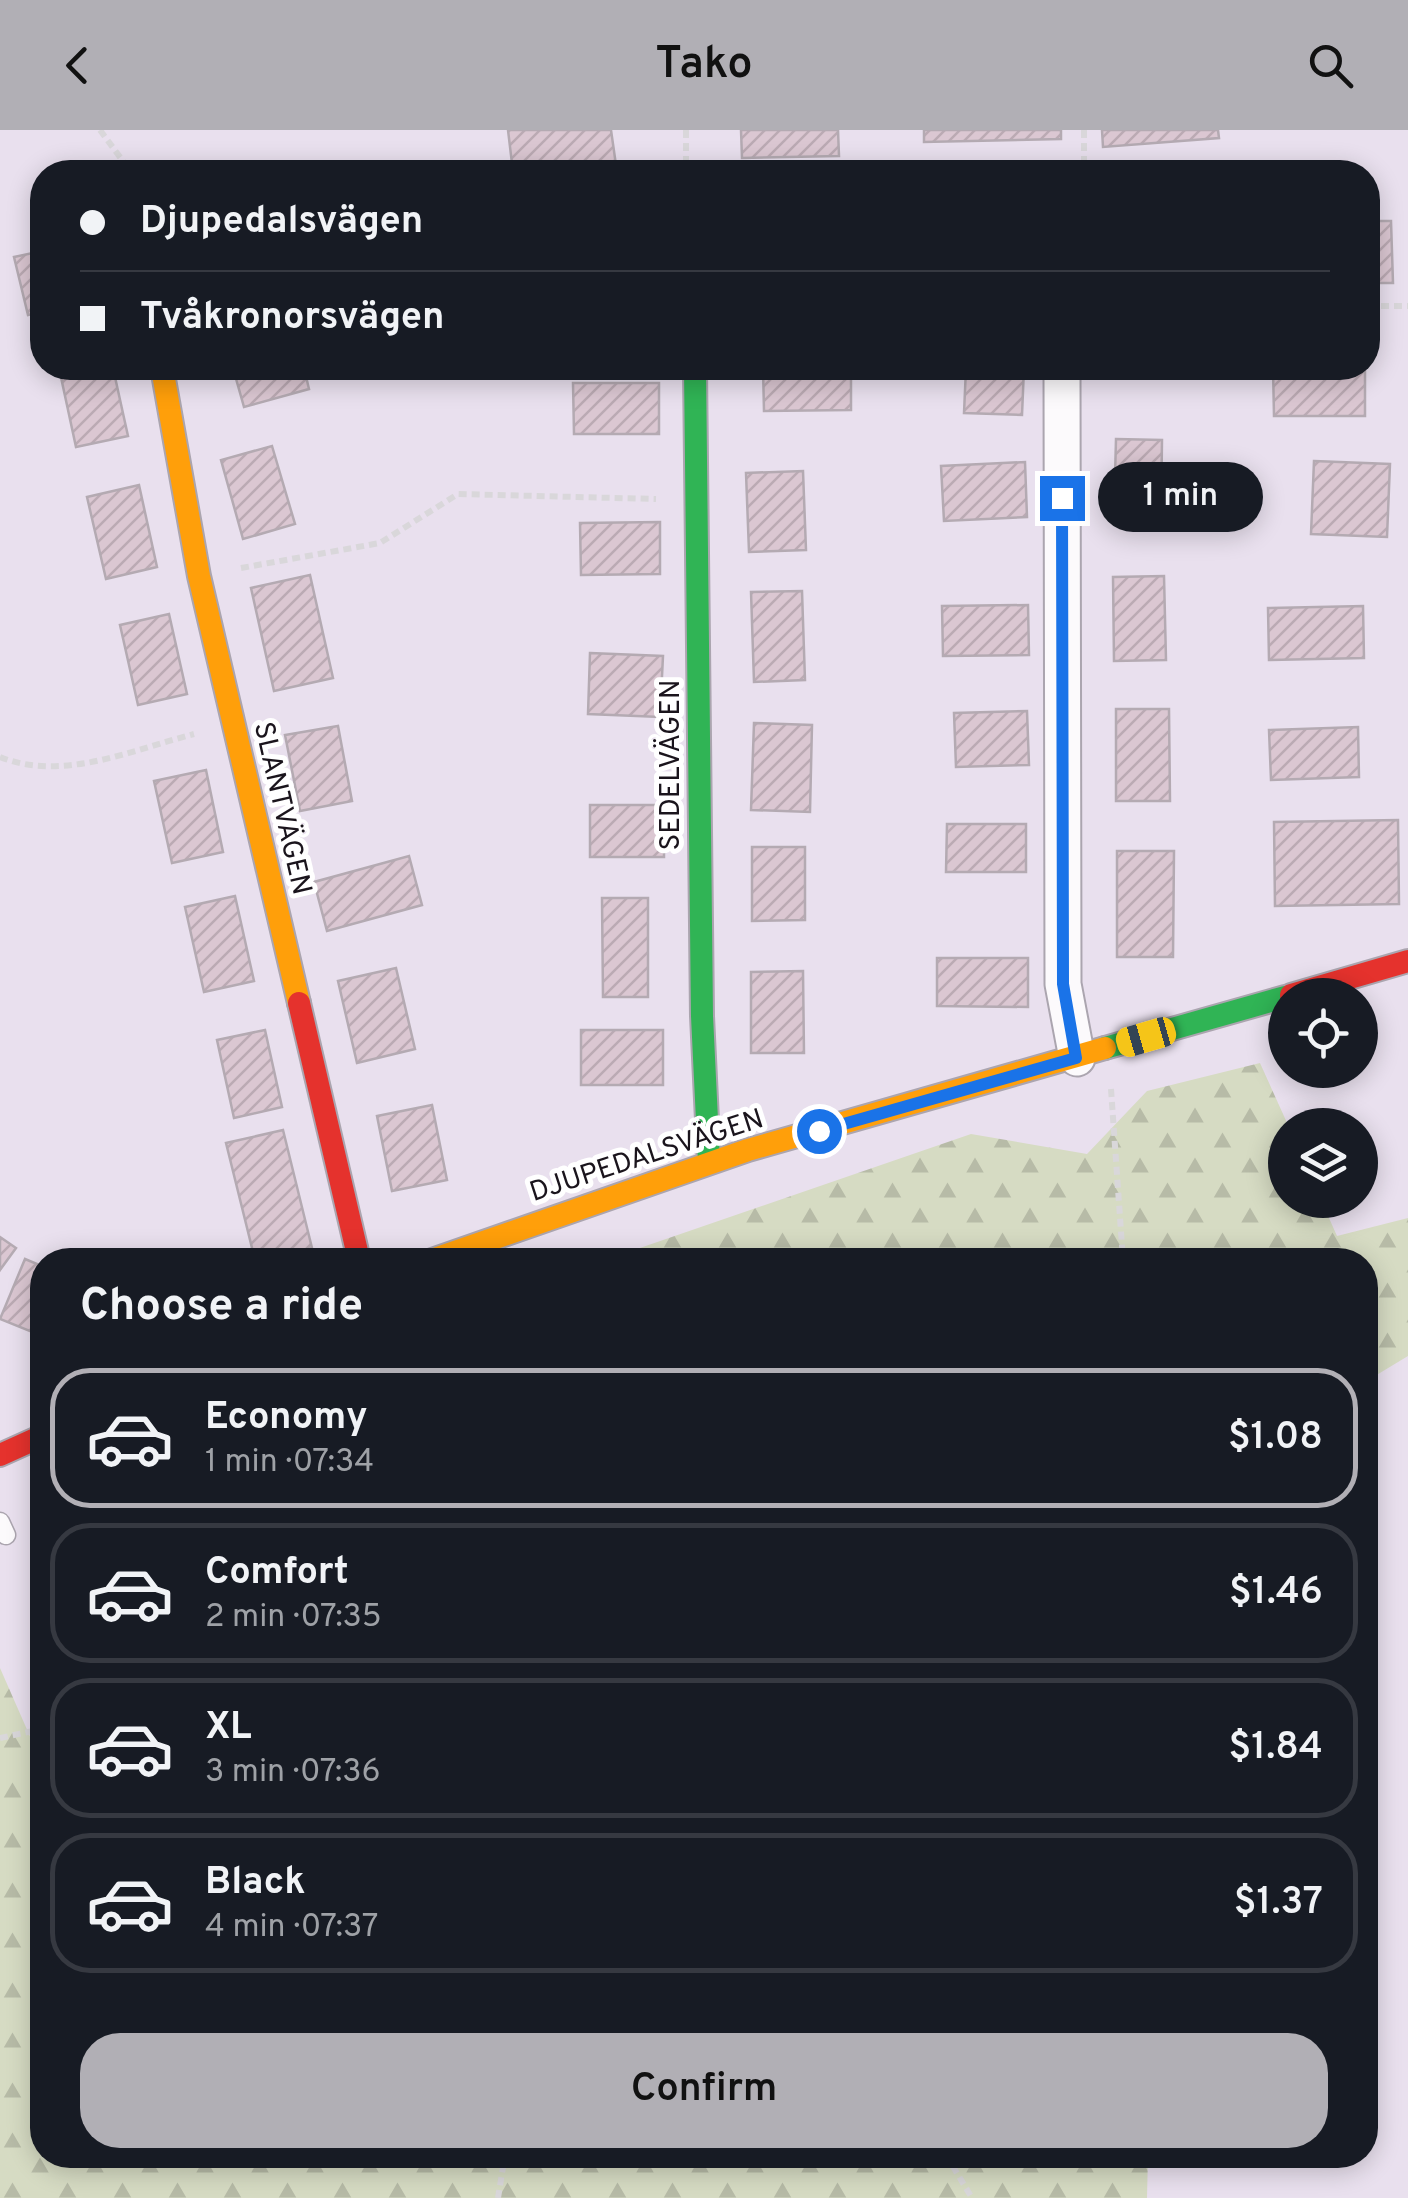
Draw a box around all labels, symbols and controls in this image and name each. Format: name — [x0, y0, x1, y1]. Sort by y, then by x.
text: Tako — [655, 37, 753, 94]
icon: back — [50, 38, 105, 93]
icon: search — [1303, 38, 1358, 93]
text: Djupedalsvägen — [140, 198, 423, 247]
text: Tvåkronorsvägen — [140, 294, 445, 343]
callout: 1 min — [1097, 463, 1262, 533]
route end — [1040, 476, 1085, 521]
text: 1 min — [1143, 477, 1218, 517]
street label: SEDELVÄGEN — [653, 679, 690, 851]
street label: SLANTVÄGEN — [244, 719, 319, 899]
map controls — [1268, 978, 1378, 1218]
button: locate — [1268, 978, 1378, 1088]
car — [1113, 1014, 1179, 1060]
street label: DJUPEDALSVÄGEN — [525, 1101, 768, 1212]
button: layers — [1268, 1108, 1378, 1218]
route start — [797, 1109, 842, 1154]
text: Choose a ride — [80, 1279, 363, 1336]
icon: car — [85, 1393, 175, 1483]
text: Economy — [205, 1394, 367, 1443]
text: $1.08 — [1228, 1414, 1323, 1463]
text: 1 min · 07:34 — [205, 1443, 374, 1483]
icon: car — [85, 1548, 175, 1638]
text: Comfort — [205, 1549, 349, 1598]
text: $1.46 — [1229, 1569, 1323, 1618]
text: 2 min · 07:35 — [205, 1598, 382, 1638]
icon: car — [85, 1703, 175, 1793]
text: XL — [205, 1704, 252, 1753]
text: $1.84 — [1229, 1724, 1323, 1773]
text: 3 min · 07:36 — [205, 1753, 381, 1793]
icon: car — [85, 1858, 175, 1948]
text: Black — [205, 1859, 305, 1908]
text: $1.37 — [1234, 1879, 1323, 1928]
text: 4 min · 07:37 — [205, 1908, 379, 1948]
button: Confirm — [80, 2033, 1328, 2148]

